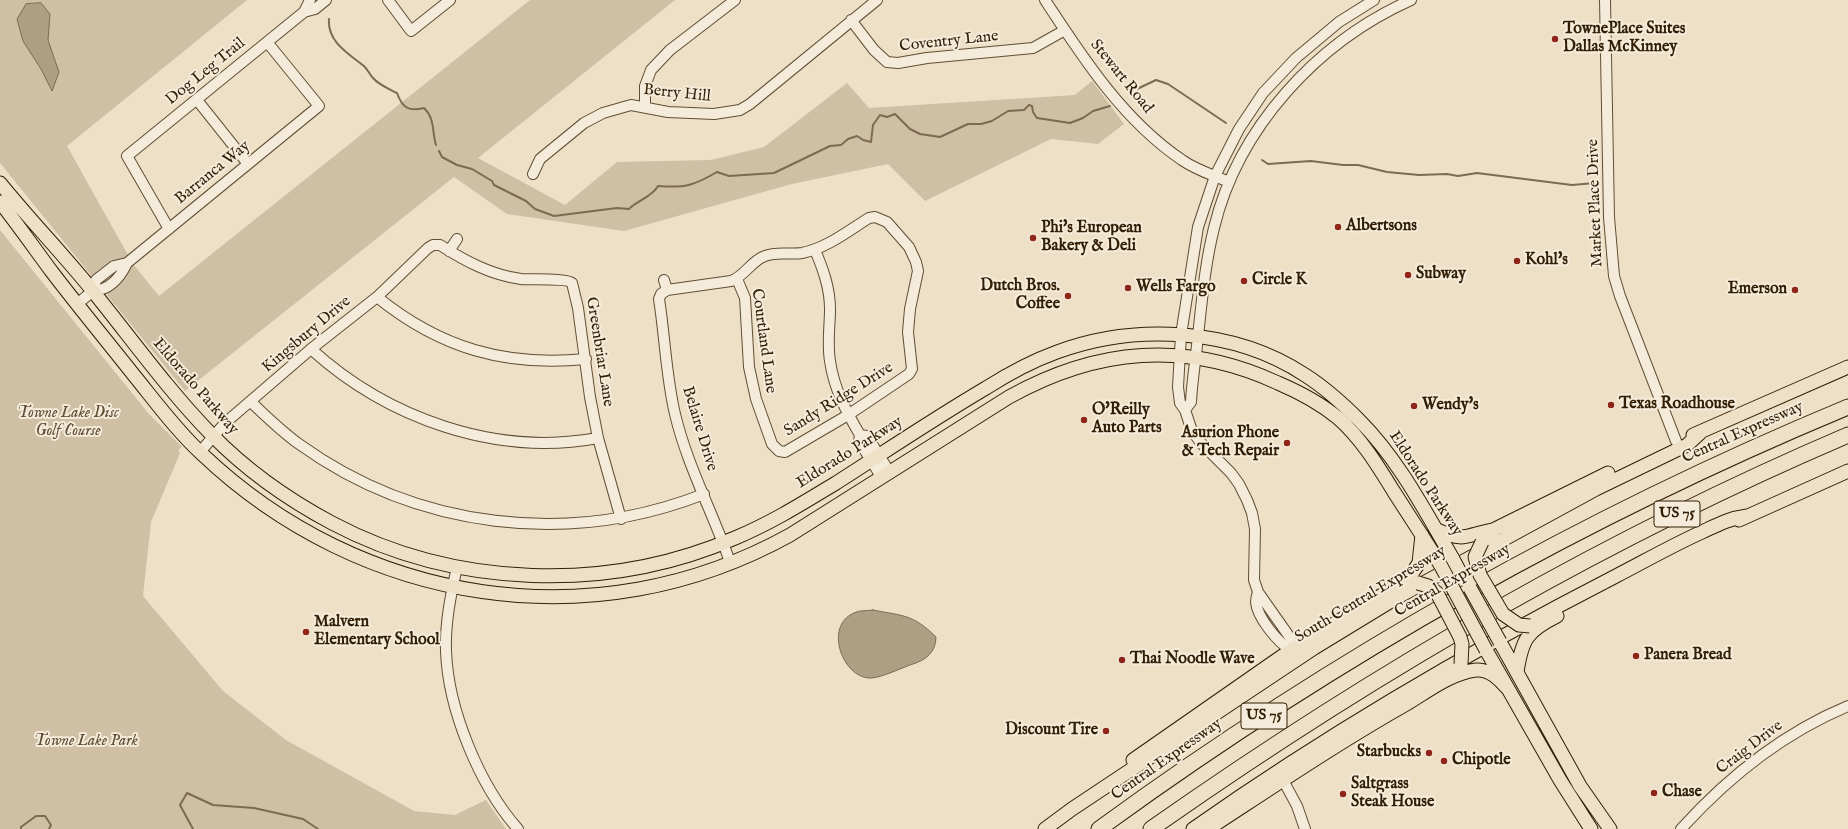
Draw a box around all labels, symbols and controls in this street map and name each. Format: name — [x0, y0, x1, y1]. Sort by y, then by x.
place label: TownePlace Suites Dallas McKinney — [1563, 20, 1685, 58]
street label: Coventry Lane — [898, 27, 1000, 57]
street label: Dog Leg Trail — [162, 34, 250, 110]
marker: TownePlace Suites Dallas McKinney — [1550, 34, 1560, 44]
street label: Stewart Road — [1085, 36, 1157, 118]
street label: Berry Hill — [642, 81, 712, 107]
street label: Barranca Way — [172, 137, 254, 209]
street label: Market Place Drive — [1584, 139, 1608, 267]
place label: Albertsons — [1346, 217, 1417, 237]
place label: Phi's European Bakery & Deli — [1041, 219, 1142, 257]
marker: Albertsons — [1333, 222, 1343, 232]
marker: Phi's European Bakery & Deli — [1028, 233, 1038, 243]
place label: Kohl's — [1525, 251, 1568, 271]
marker: Kohl's — [1512, 256, 1522, 266]
place label: Subway — [1416, 265, 1466, 285]
marker: Subway — [1403, 270, 1413, 280]
place label: Circle K — [1252, 271, 1307, 291]
marker: Circle K — [1239, 276, 1249, 286]
place label: Dutch Bros. Coffee — [980, 277, 1060, 315]
place label: Wells Fargo — [1136, 278, 1216, 298]
place label: Emerson — [1728, 280, 1787, 300]
marker: Wells Fargo — [1123, 283, 1133, 293]
marker: Emerson — [1790, 285, 1800, 295]
street label: Courtland Lane — [746, 287, 780, 395]
marker: Dutch Bros. Coffee — [1063, 291, 1073, 301]
street label: Kingsbury Drive — [259, 292, 355, 378]
street label: Greenbriar Lane — [581, 296, 617, 408]
street label: Eldorado Parkway — [148, 335, 242, 439]
street label: Sandy Ridge Drive — [781, 359, 897, 441]
street label: Belaire Drive — [677, 384, 721, 474]
place label: Texas Roadhouse — [1619, 395, 1735, 415]
place label: Wendy's — [1422, 396, 1479, 416]
street label: Central Expressway — [1679, 398, 1807, 468]
marker: Texas Roadhouse — [1606, 400, 1616, 410]
place label: O'Reilly Auto Parts — [1092, 401, 1162, 439]
marker: Wendy's — [1409, 401, 1419, 411]
park label: Towne Lake Disc Golf Course — [17, 404, 119, 442]
street label: Eldorado Parkway — [793, 413, 907, 493]
marker: O'Reilly Auto Parts — [1079, 415, 1089, 425]
place label: Asurion Phone & Tech Repair — [1181, 424, 1279, 462]
street label: Eldorado Parkway — [1384, 428, 1466, 540]
marker: Asurion Phone & Tech Repair — [1282, 438, 1292, 448]
road number: US 75 — [1654, 501, 1700, 527]
street label: Central Expressway — [1392, 540, 1514, 622]
street label: South Central Expressway — [1292, 542, 1450, 648]
place label: Malvern Elementary School — [314, 613, 440, 651]
marker: Malvern Elementary School — [301, 627, 311, 637]
place label: Panera Bread — [1644, 646, 1731, 666]
place label: Thai Noodle Wave — [1130, 650, 1255, 670]
marker: Panera Bread — [1631, 651, 1641, 661]
marker: Thai Noodle Wave — [1117, 655, 1127, 665]
road number: US 75 — [1241, 703, 1287, 729]
street label: Central Expressway — [1108, 715, 1226, 805]
street label: Craig Drive — [1713, 717, 1787, 779]
place label: Discount Tire — [1005, 721, 1098, 741]
marker: Discount Tire — [1101, 726, 1111, 736]
park label: Towne Lake Park — [34, 732, 138, 752]
place label: Starbucks — [1357, 743, 1421, 763]
marker: Starbucks — [1424, 748, 1434, 758]
place label: Chipotle — [1452, 751, 1511, 771]
marker: Chipotle — [1439, 756, 1449, 766]
place label: Saltgrass Steak House — [1351, 775, 1434, 813]
place label: Chase — [1662, 783, 1702, 803]
marker: Chase — [1649, 788, 1659, 798]
marker: Saltgrass Steak House — [1338, 789, 1348, 799]

